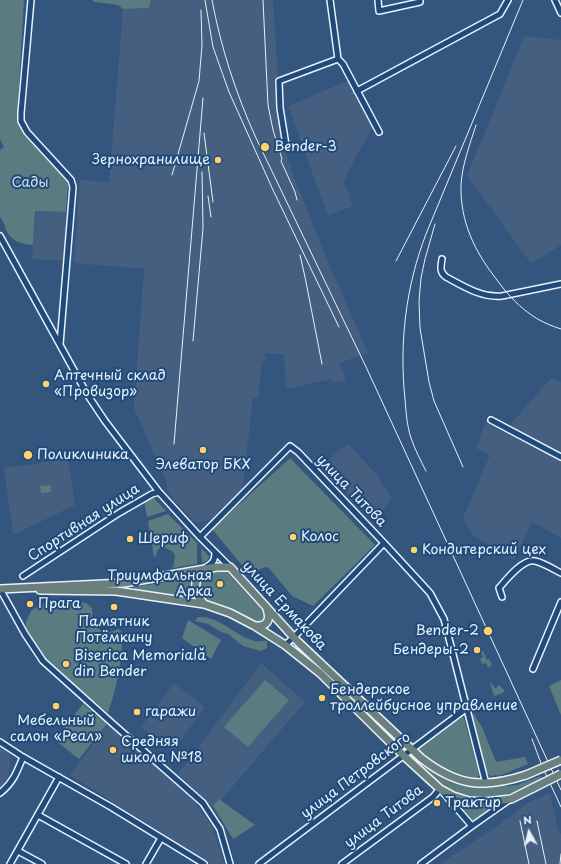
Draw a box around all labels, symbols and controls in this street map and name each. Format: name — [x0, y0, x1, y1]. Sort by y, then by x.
place label: Bender-3 — [274, 139, 337, 155]
marker: Bender-3 — [259, 141, 271, 153]
place label: Зернохранилище — [92, 152, 210, 168]
marker: Зернохранилище — [213, 155, 223, 165]
park label: Сады — [12, 175, 48, 191]
place label: Аптечный склад «Провизор» — [54, 368, 166, 400]
marker: Аптечный склад «Провизор» — [41, 379, 51, 389]
marker: Элеватор БКХ — [198, 445, 208, 455]
place label: Поликлиника — [37, 447, 129, 463]
marker: Поликлиника — [22, 449, 34, 461]
street label: улица Титова — [312, 451, 390, 531]
place label: Элеватор БКХ — [155, 457, 251, 473]
street label: Спортивная улица — [25, 481, 143, 565]
place label: Колос — [301, 529, 339, 545]
place label: Шериф — [138, 531, 189, 547]
marker: Колос — [288, 532, 298, 542]
marker: Шериф — [125, 534, 135, 544]
place label: Кондитерский цех — [422, 542, 546, 558]
marker: Кондитерский цех — [409, 545, 419, 555]
street label: улица Ермакова — [238, 558, 330, 654]
place label: Триумфальная Арка — [107, 568, 212, 600]
marker: Триумфальная Арка — [215, 579, 225, 589]
place label: Прага — [38, 596, 81, 612]
marker: Прага — [25, 599, 35, 609]
marker: Памятник Потёмкину — [109, 602, 119, 612]
place label: Памятник Потёмкину — [75, 614, 153, 646]
place label: Bender-2 — [416, 623, 479, 639]
marker: Bender-2 — [482, 625, 494, 637]
place label: Бендеры-2 — [393, 642, 469, 658]
marker: Бендеры-2 — [472, 645, 482, 655]
place label: Biserica Memorială din Bender — [74, 648, 206, 680]
marker: Biserica Memorială din Bender — [61, 659, 71, 669]
place label: Бендерское троллейбусное управление — [330, 682, 518, 714]
marker: Бендерское троллейбусное управление — [317, 693, 327, 703]
marker: Мебельный салон «Реал» — [51, 701, 61, 711]
place label: гаражи — [145, 704, 196, 720]
marker: гаражи — [132, 707, 142, 717]
place label: Мебельный салон «Реал» — [10, 713, 102, 746]
street label: улица Петровского — [298, 729, 414, 823]
place label: Средняя школа №18 — [121, 734, 203, 766]
marker: Средняя школа №18 — [108, 745, 118, 755]
street label: улица Титова — [341, 782, 427, 852]
place label: Трактир — [445, 795, 501, 811]
marker: Трактир — [432, 798, 442, 808]
text: N — [522, 811, 533, 829]
north arrow — [509, 812, 549, 852]

